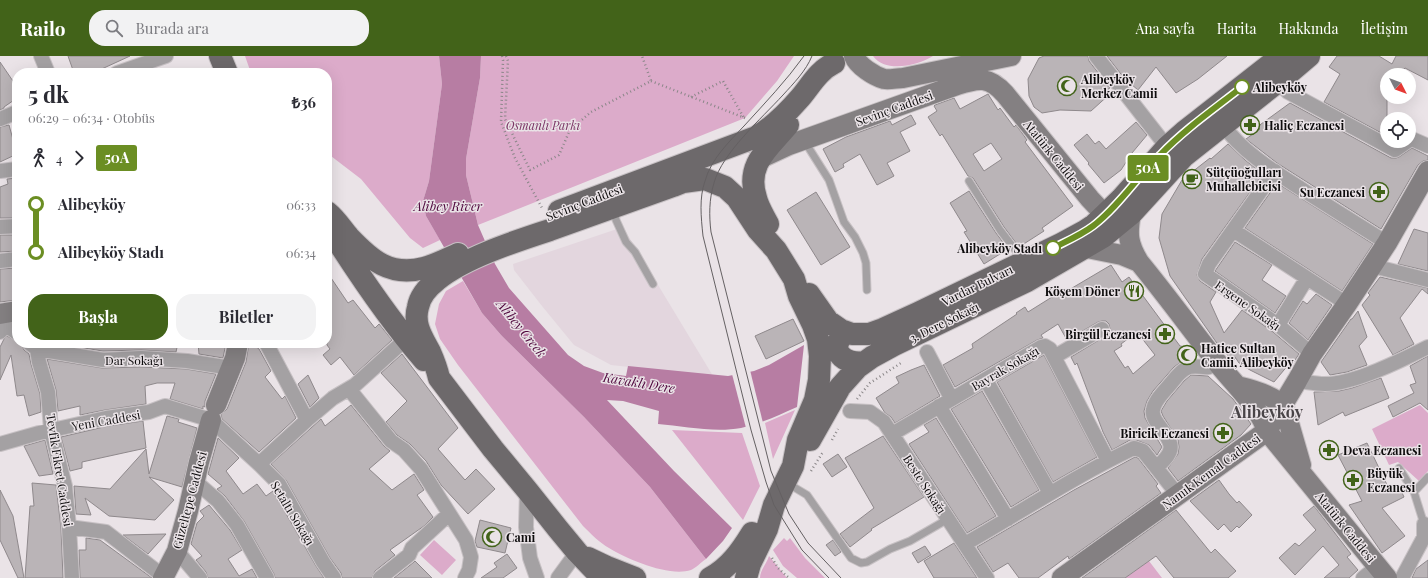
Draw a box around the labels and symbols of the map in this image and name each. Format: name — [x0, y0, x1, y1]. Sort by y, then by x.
north arrow — [1380, 68, 1416, 104]
place label: Alibeyköy Merkez Camii — [1080, 71, 1158, 101]
mosque icon: Alibeyköy Merkez Camii — [1056, 75, 1078, 97]
marker: Alibeyköy — [1234, 79, 1250, 95]
place label: Alibeyköy — [1252, 79, 1308, 95]
street label: Sevinç Caddesi — [853, 86, 935, 129]
pharmacy icon: Haliç Eczanesi — [1239, 114, 1261, 136]
street label: Atatürk Caddesi — [1020, 116, 1088, 194]
park label: Osmanlı Parkı — [506, 117, 581, 133]
place label: Haliç Eczanesi — [1264, 117, 1344, 133]
line badge: 50A — [1125, 155, 1171, 181]
place label: Sütçüoğulları Muhallebicisi — [1206, 164, 1282, 194]
cafe icon: Sütçüoğulları Muhallebicisi — [1181, 168, 1203, 190]
street label: Sevinç Caddesi — [543, 180, 625, 224]
pharmacy icon: Su Eczanesi — [1368, 181, 1390, 203]
place label: Su Eczanesi — [1300, 184, 1365, 200]
water label: Alibey River — [412, 197, 483, 214]
place label: Alibeyköy Stadı — [956, 240, 1042, 256]
marker: Alibeyköy Stadı — [1045, 240, 1061, 256]
street label: Vardar Bulvarı — [938, 261, 1016, 310]
street label: Ergene Sokağı — [1212, 277, 1284, 334]
restaurant icon: Köşem Döner — [1123, 280, 1145, 302]
place label: Köşem Döner — [1045, 283, 1120, 299]
water label: Alibey Creek — [492, 294, 551, 361]
street label: 3. Dere Sokağı — [907, 298, 982, 346]
pharmacy icon: Birgül Eczanesi — [1154, 323, 1176, 345]
place label: Birgül Eczanesi — [1065, 326, 1151, 342]
place label: Hatice Sultan Camii, Alibeyköy — [1201, 340, 1294, 370]
street label: Bayrak Sokağı — [968, 342, 1042, 394]
mosque icon: Hatice Sultan Camii, Alibeyköy — [1176, 344, 1198, 366]
street label: Dar Sokağı — [105, 352, 163, 368]
water label: Kavaklı Dere — [601, 368, 677, 396]
district label: Alibeyköy — [1230, 401, 1304, 422]
street label: Yeni Caddesi — [70, 406, 142, 434]
street label: Tevfik Fikret Caddesi — [43, 412, 77, 528]
pharmacy icon: Biricik Eczanesi — [1212, 422, 1234, 444]
place label: Biricik Eczanesi — [1120, 425, 1209, 441]
street label: Namık Kemal Caddesi — [1159, 430, 1264, 512]
pharmacy icon: Deva Eczanesi — [1318, 439, 1340, 461]
place label: Deva Eczanesi — [1343, 442, 1422, 458]
street label: Güzeltepe Caddesi — [168, 449, 210, 550]
street label: Beste Sokağı — [900, 451, 950, 517]
place label: Büyük Eczanesi — [1367, 465, 1415, 495]
pharmacy icon: Büyük Eczanesi — [1342, 469, 1364, 491]
street label: Setaltı Sokağı — [268, 478, 319, 548]
street label: Atatürk Caddesi — [1312, 488, 1380, 566]
mosque icon: Cami — [481, 526, 503, 548]
place label: Cami — [506, 529, 536, 545]

